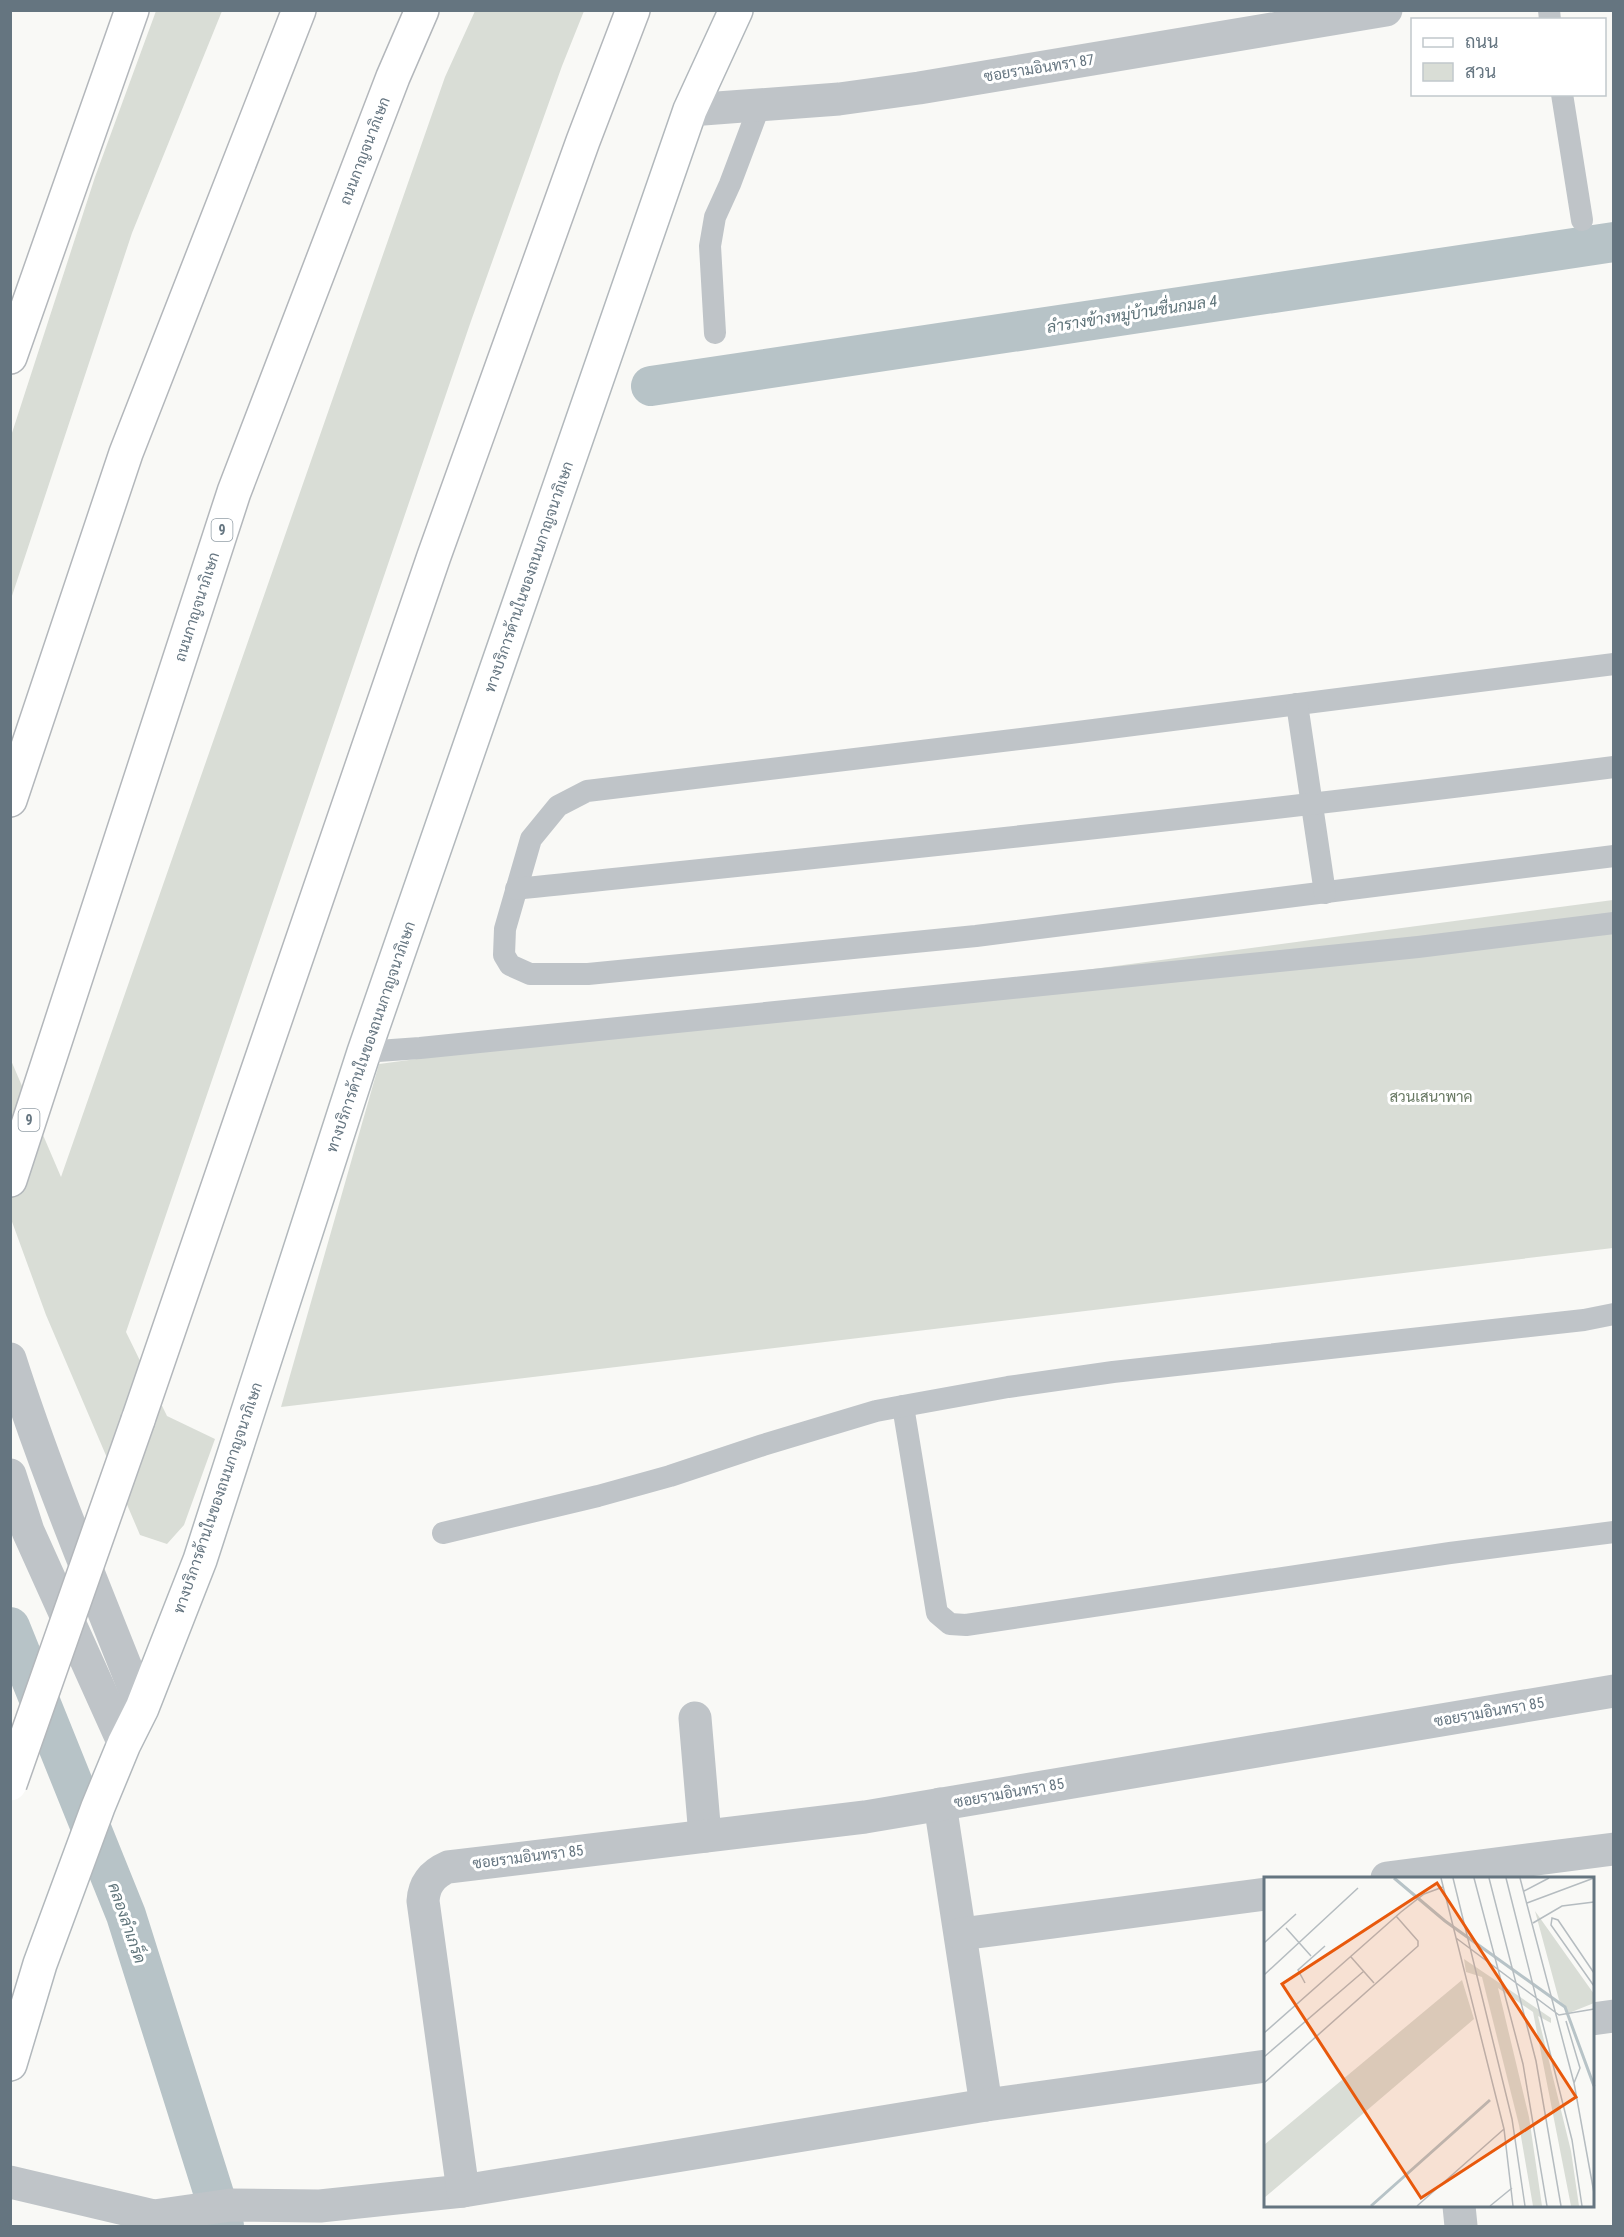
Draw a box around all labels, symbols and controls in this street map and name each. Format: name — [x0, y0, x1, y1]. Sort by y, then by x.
legend — [1411, 18, 1606, 96]
text: ถนน — [1465, 31, 1498, 52]
street label: ซอยรามอินทรา 87 — [983, 50, 1095, 86]
text: สวน — [1465, 61, 1496, 82]
street label: ถนนกาญจนาภิเษก — [336, 95, 394, 207]
water label: ลำรางข้างหมู่บ้านชื่นกมล 4 — [1045, 286, 1219, 339]
street label: ทางบริการด้านในของถนนกาญจนาภิเษก — [480, 459, 577, 695]
road number: 9 — [212, 519, 232, 541]
street label: ถนนกาญจนาภิเษก — [171, 550, 223, 664]
street label: ทางบริการด้านในของถนนกาญจนาภิเษก — [322, 919, 419, 1155]
park label: สวนเสนาพาค — [1389, 1088, 1473, 1106]
road number: 9 — [18, 1109, 40, 1131]
street label: ทางบริการด้านในของถนนกาญจนาภิเษก — [169, 1380, 266, 1616]
street label: ซอยรามอินทรา 85 — [1433, 1693, 1545, 1731]
street label: ซอยรามอินทรา 85 — [953, 1774, 1065, 1812]
street label: ซอยรามอินทรา 85 — [472, 1841, 584, 1873]
inset map — [1264, 1877, 1594, 2207]
water label: คลองลำเกร็ด — [104, 1879, 153, 1966]

